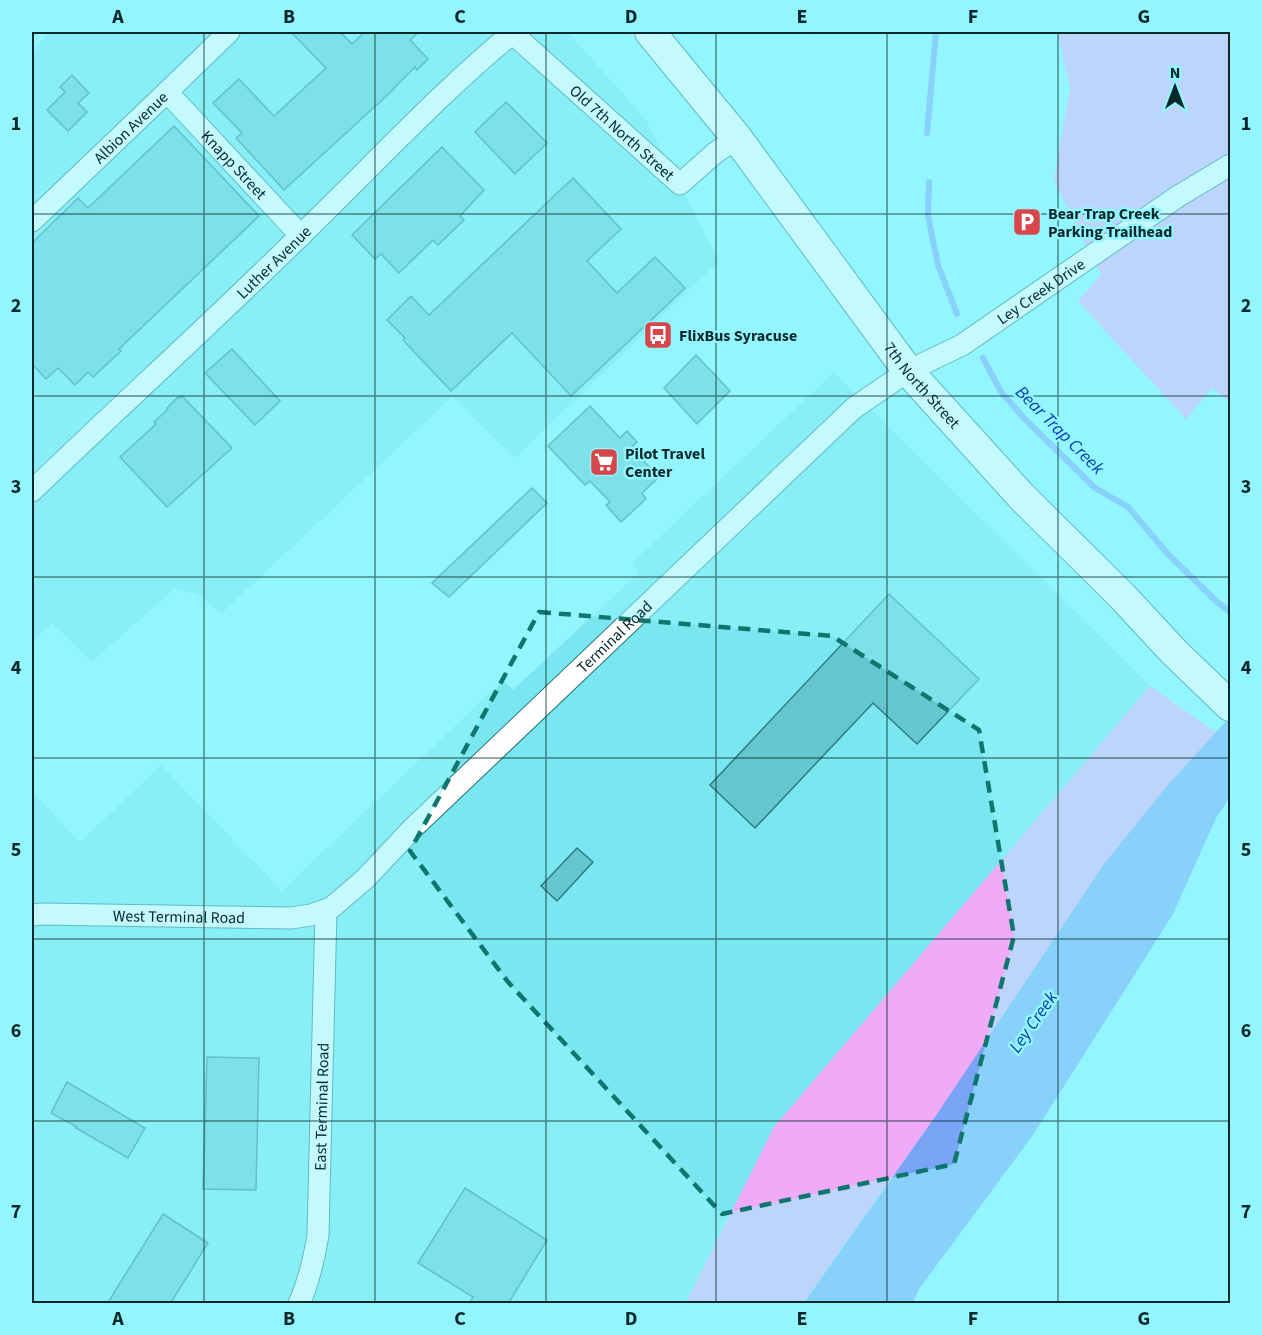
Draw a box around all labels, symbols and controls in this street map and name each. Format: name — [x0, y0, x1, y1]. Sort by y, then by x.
text: A — [111, 3, 124, 31]
text: B — [283, 3, 295, 31]
text: C — [454, 3, 466, 31]
text: D — [625, 3, 637, 31]
text: E — [797, 3, 807, 31]
text: F — [968, 3, 978, 31]
text: G — [1138, 3, 1150, 31]
north arrow — [1145, 57, 1205, 117]
text: N — [1170, 62, 1180, 84]
street label: Old 7th North Street — [565, 80, 680, 186]
street label: Albion Avenue — [89, 87, 173, 169]
text: 1 — [11, 110, 21, 138]
text: 1 — [1241, 110, 1251, 138]
street label: Knapp Street — [196, 126, 272, 205]
place label: Bear Trap Creek Parking Trailhead — [1048, 203, 1172, 243]
parking icon: Bear Trap Creek Parking Trailhead — [1011, 206, 1043, 238]
street label: Luther Avenue — [232, 221, 317, 304]
street label: Ley Creek Drive — [993, 254, 1090, 330]
text: 2 — [11, 292, 21, 320]
text: 2 — [1241, 292, 1251, 320]
bus stop icon: FlixBus Syracuse — [642, 319, 674, 351]
place label: FlixBus Syracuse — [679, 325, 797, 347]
street label: 7th North Street — [878, 338, 965, 434]
water label: Bear Trap Creek — [1010, 380, 1110, 481]
place label: Pilot Travel Center — [625, 443, 705, 483]
supermarket icon: Pilot Travel Center — [588, 446, 620, 478]
text: 3 — [11, 473, 21, 501]
text: 3 — [1241, 473, 1251, 501]
street label: Terminal Road — [572, 596, 657, 678]
text: 4 — [11, 654, 22, 682]
text: 4 — [1241, 654, 1252, 682]
text: 5 — [11, 836, 21, 864]
text: 5 — [1241, 836, 1251, 864]
street label: West Terminal Road — [113, 905, 245, 929]
water label: Ley Creek — [1003, 986, 1064, 1058]
text: 6 — [11, 1017, 21, 1045]
text: 6 — [1241, 1017, 1251, 1045]
street label: East Terminal Road — [310, 1042, 335, 1171]
text: 7 — [11, 1198, 21, 1226]
text: 7 — [1241, 1198, 1251, 1226]
text: A — [111, 1305, 124, 1333]
text: B — [283, 1305, 295, 1333]
text: C — [454, 1305, 466, 1333]
text: D — [625, 1305, 637, 1333]
text: E — [797, 1305, 807, 1333]
text: F — [968, 1305, 978, 1333]
text: G — [1138, 1305, 1150, 1333]

